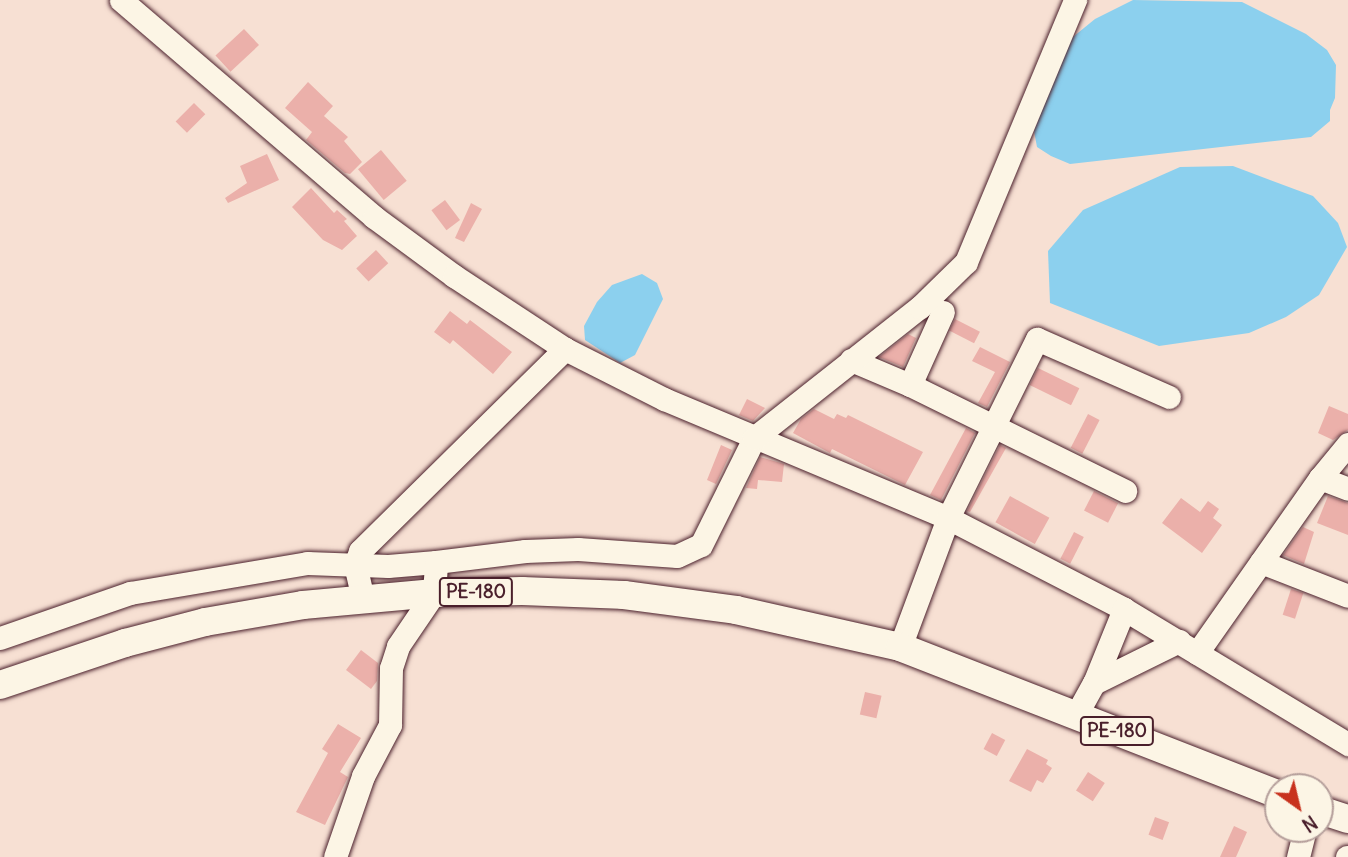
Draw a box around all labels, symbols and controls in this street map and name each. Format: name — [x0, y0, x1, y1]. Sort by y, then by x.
road number: PE-180 — [438, 576, 514, 608]
road number: PE-180 — [1078, 716, 1156, 746]
north arrow — [1264, 773, 1334, 843]
text: N — [1297, 810, 1322, 837]

